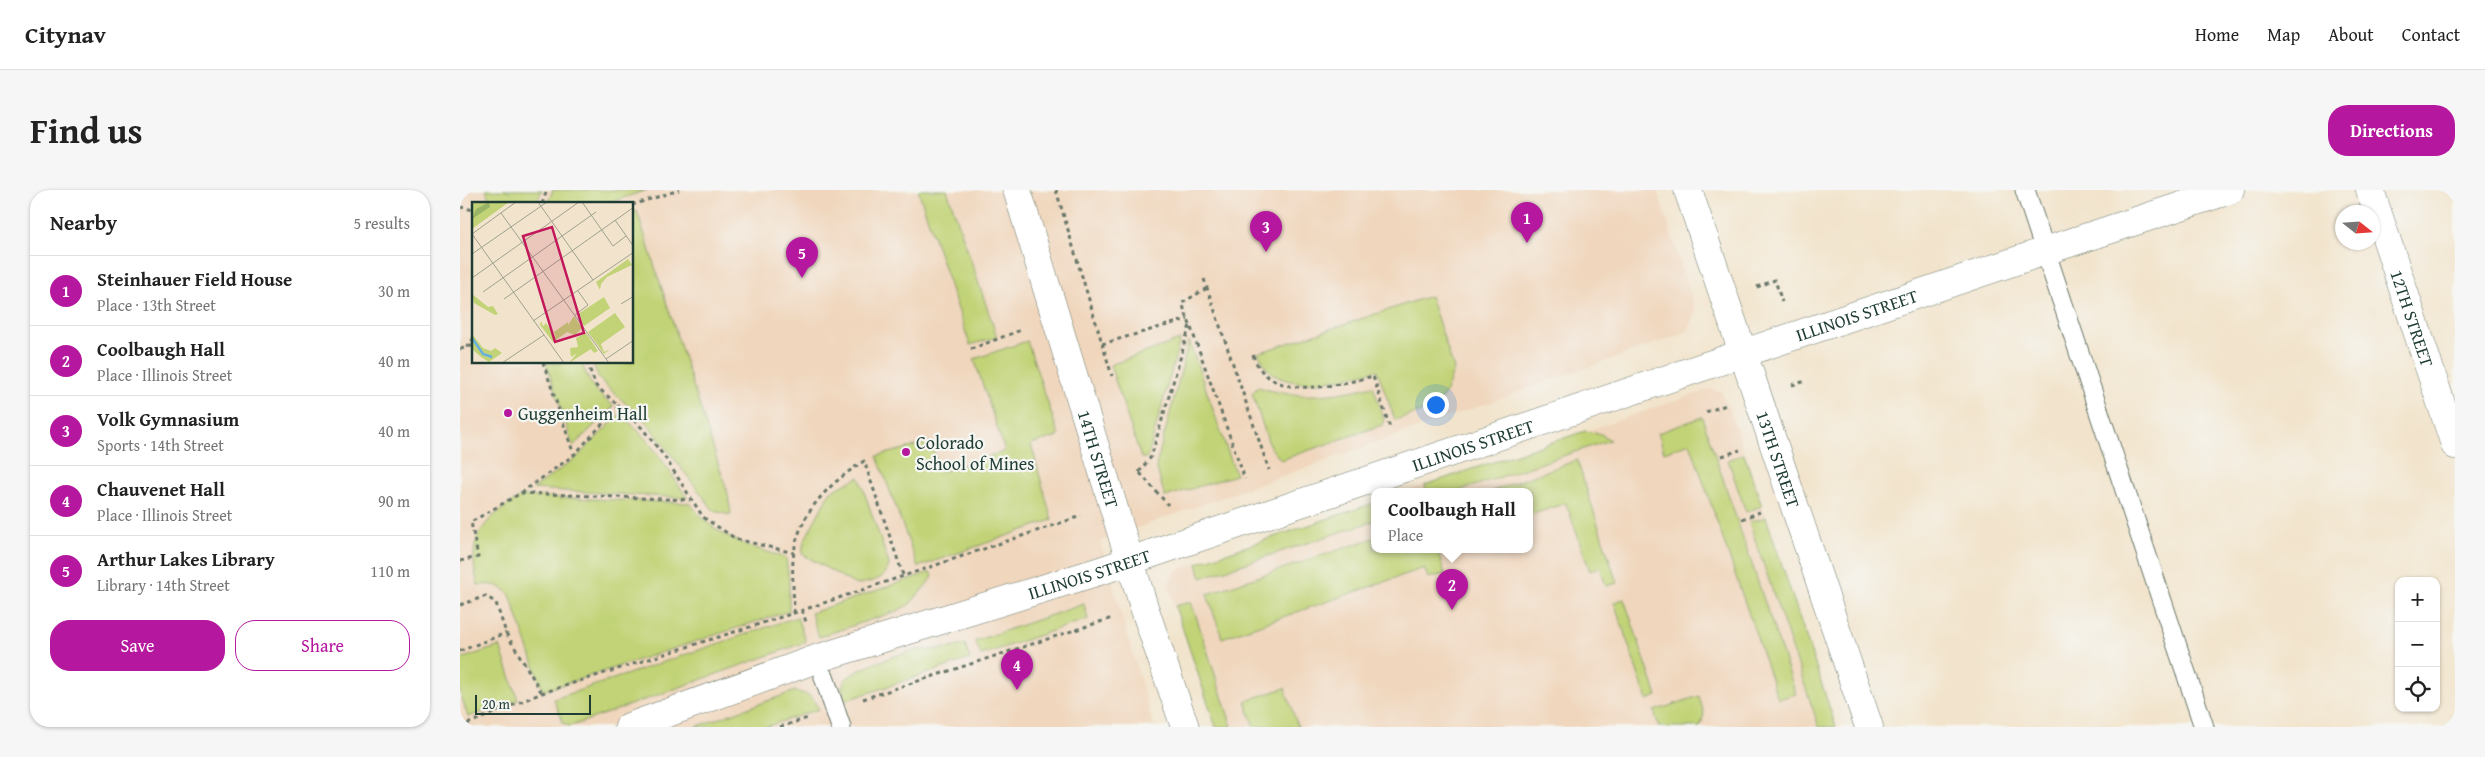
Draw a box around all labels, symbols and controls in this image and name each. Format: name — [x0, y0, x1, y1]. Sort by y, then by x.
text: Citynav — [25, 17, 106, 52]
text: Home — [2195, 21, 2239, 48]
text: Map — [2267, 21, 2300, 48]
text: About — [2328, 21, 2374, 48]
text: Contact — [2402, 21, 2460, 48]
text: Find us — [30, 105, 143, 156]
button: Directions — [2328, 105, 2455, 156]
inset map — [472, 202, 634, 364]
pin: 1 — [1511, 202, 1543, 243]
north arrow — [2335, 205, 2380, 250]
text: Nearby — [50, 207, 117, 238]
text: 5 results — [353, 211, 410, 235]
pin: 3 — [1250, 211, 1282, 252]
pin: 5 — [786, 237, 818, 278]
text: Steinhauer Field House — [97, 265, 292, 293]
street label: 12TH STREET — [2384, 266, 2441, 370]
text: 1 — [62, 279, 70, 303]
text: 30 m — [378, 279, 410, 303]
street label: ILLINOIS STREET — [1792, 282, 1921, 348]
text: Place · 13th Street — [97, 293, 216, 317]
text: Coolbaugh Hall — [97, 335, 225, 363]
text: 2 — [62, 349, 70, 373]
text: 40 m — [378, 349, 410, 373]
text: Place · Illinois Street — [97, 363, 232, 387]
your location — [1423, 392, 1449, 418]
place label: Guggenheim Hall — [518, 400, 648, 427]
text: Volk Gymnasium — [97, 405, 239, 433]
marker: Guggenheim Hall — [502, 407, 514, 419]
street label: 14TH STREET — [1071, 407, 1126, 511]
street label: 13TH STREET — [1750, 407, 1808, 511]
street label: ILLINOIS STREET — [1408, 412, 1538, 478]
text: 3 — [62, 419, 70, 443]
text: 40 m — [378, 419, 410, 443]
place label: Colorado School of Mines — [916, 429, 1034, 477]
text: Sports · 14th Street — [97, 433, 224, 457]
marker: Colorado School of Mines — [900, 446, 912, 458]
text: Chauvenet Hall — [97, 475, 225, 503]
popup — [1371, 488, 1533, 553]
text: 4 — [62, 489, 70, 513]
text: 90 m — [378, 489, 410, 513]
text: Coolbaugh Hall — [1388, 495, 1516, 523]
text: Place · Illinois Street — [97, 503, 232, 527]
text: Place — [1388, 523, 1423, 547]
street label: ILLINOIS STREET — [1024, 541, 1154, 606]
text: Arthur Lakes Library — [97, 545, 275, 573]
text: 5 — [62, 559, 70, 583]
text: 110 m — [370, 559, 410, 583]
pin: 2 — [1436, 569, 1468, 610]
text: Library · 14th Street — [97, 573, 230, 597]
map controls — [2395, 577, 2440, 712]
button: + — [2395, 577, 2440, 622]
button: Save — [50, 620, 225, 671]
button: Share — [235, 620, 410, 671]
button: − — [2395, 622, 2440, 667]
pin: 4 — [1001, 649, 1033, 690]
button: locate — [2395, 667, 2440, 712]
scale bar — [475, 692, 591, 715]
text: 20 m — [482, 694, 510, 714]

